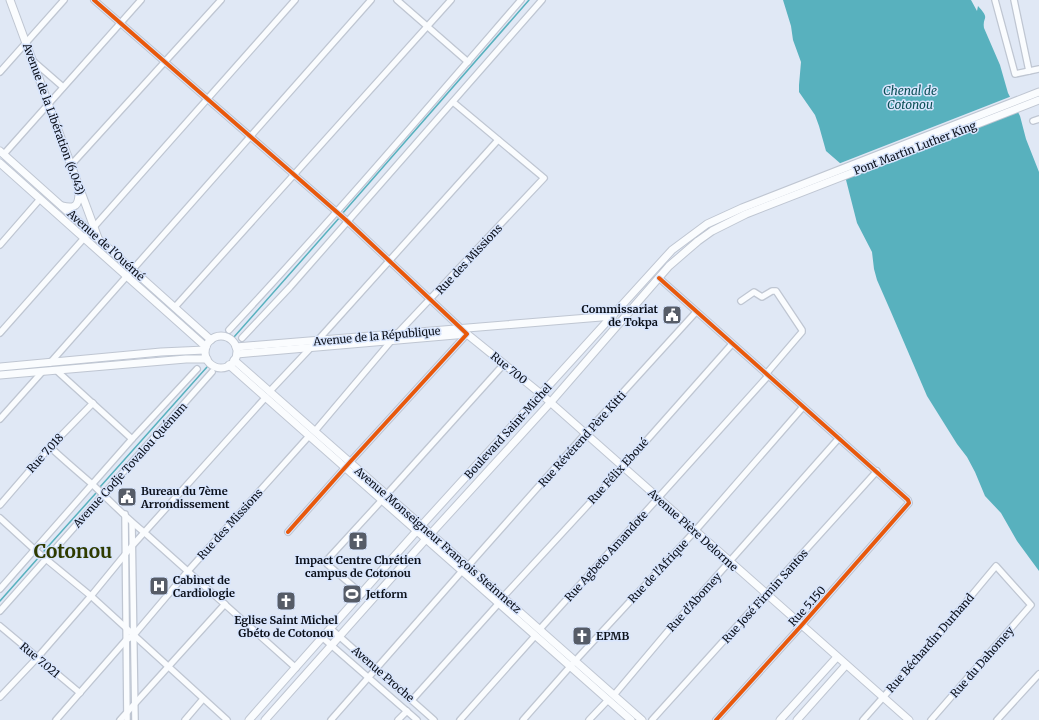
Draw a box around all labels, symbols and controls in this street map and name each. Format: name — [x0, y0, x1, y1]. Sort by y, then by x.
street label: Avenue de la Libération (6.043) — [20, 40, 88, 197]
water label: Chenal de Cotonou — [883, 83, 937, 112]
street label: Pont Martin Luther King — [852, 118, 979, 178]
street label: Avenue de l'Ouémé — [64, 206, 148, 284]
street label: Rue des Missions — [433, 221, 505, 297]
place label: Commissariat de Tokpa — [582, 302, 659, 329]
public building icon: Commissariat de Tokpa — [661, 304, 683, 326]
street label: Avenue de la République — [312, 323, 441, 349]
street label: Rue 700 — [488, 349, 530, 387]
street label: Boulevard Saint-Michel — [461, 380, 555, 482]
street label: Rue Révérend Père Kitti — [535, 388, 629, 490]
street label: Avenue Codje Tovalou Quénum — [69, 399, 190, 531]
street label: Rue 7.018 — [24, 430, 67, 476]
street label: Rue Félix Eboué — [585, 435, 651, 507]
street label: Avenue Monseigneur François Steinmetz — [351, 463, 524, 616]
place label: Bureau du 7ème Arrondissement — [140, 484, 230, 511]
street label: Avenue Pière Delorme — [644, 485, 741, 574]
public building icon: Bureau du 7ème Arrondissement — [116, 486, 138, 508]
street label: Rue des Missions — [194, 486, 266, 562]
street label: Rue Agbeto Amandote — [561, 507, 651, 604]
church icon: Impact Centre Chrétien campus de Cotonou — [347, 530, 369, 552]
street label: Rue de l'Afrique — [625, 536, 691, 606]
district label: Cotonou — [34, 539, 112, 563]
street label: Rue José Firmin Santos — [719, 546, 811, 646]
place label: Impact Centre Chrétien campus de Cotonou — [295, 553, 422, 580]
street label: Rue d'Abomey — [664, 569, 725, 634]
place label: Cabinet de Cardiologie — [173, 573, 235, 600]
hospital icon: Cabinet de Cardiologie — [148, 575, 170, 597]
sports icon: Jetform — [341, 583, 363, 605]
street label: Rue 5.150 — [785, 583, 829, 629]
place label: Jetform — [365, 587, 407, 601]
church icon: Eglise Saint Michel Gbéto de Cotonou — [275, 590, 297, 612]
street label: Rue Béchardin Durhand — [883, 590, 977, 695]
place label: Eglise Saint Michel Gbéto de Cotonou — [234, 613, 338, 640]
street label: Rue du Dahomey — [947, 623, 1017, 700]
church icon: EPMB — [571, 625, 593, 647]
place label: EPMB — [596, 629, 629, 643]
street label: Rue 7.021 — [17, 639, 63, 681]
street label: Avenue Proche — [348, 642, 417, 705]

